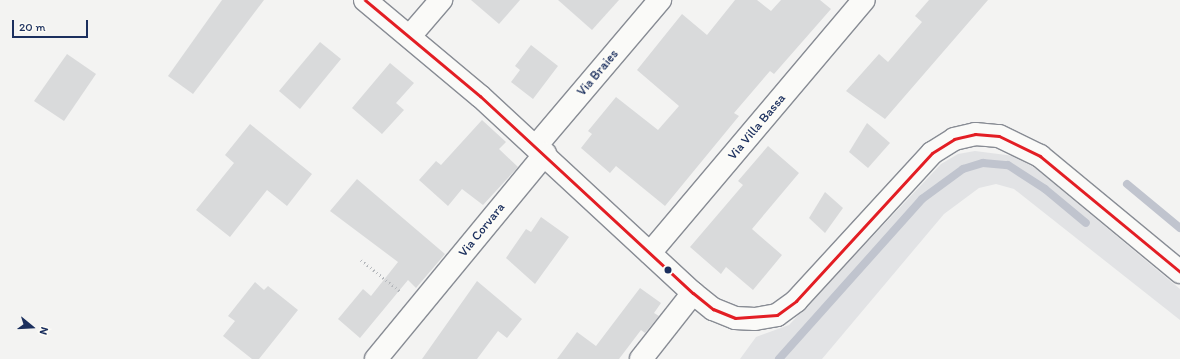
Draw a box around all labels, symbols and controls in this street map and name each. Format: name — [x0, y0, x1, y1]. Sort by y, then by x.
scale bar — [14, 12, 90, 38]
text: 20 m — [19, 20, 46, 34]
street label: Via Braies — [574, 47, 622, 99]
street label: Via Villa Bassa — [725, 91, 789, 163]
street label: Via Corvara — [456, 200, 508, 260]
unlabelled marker — [663, 265, 673, 275]
north arrow — [12, 307, 52, 347]
text: N — [37, 325, 51, 336]

